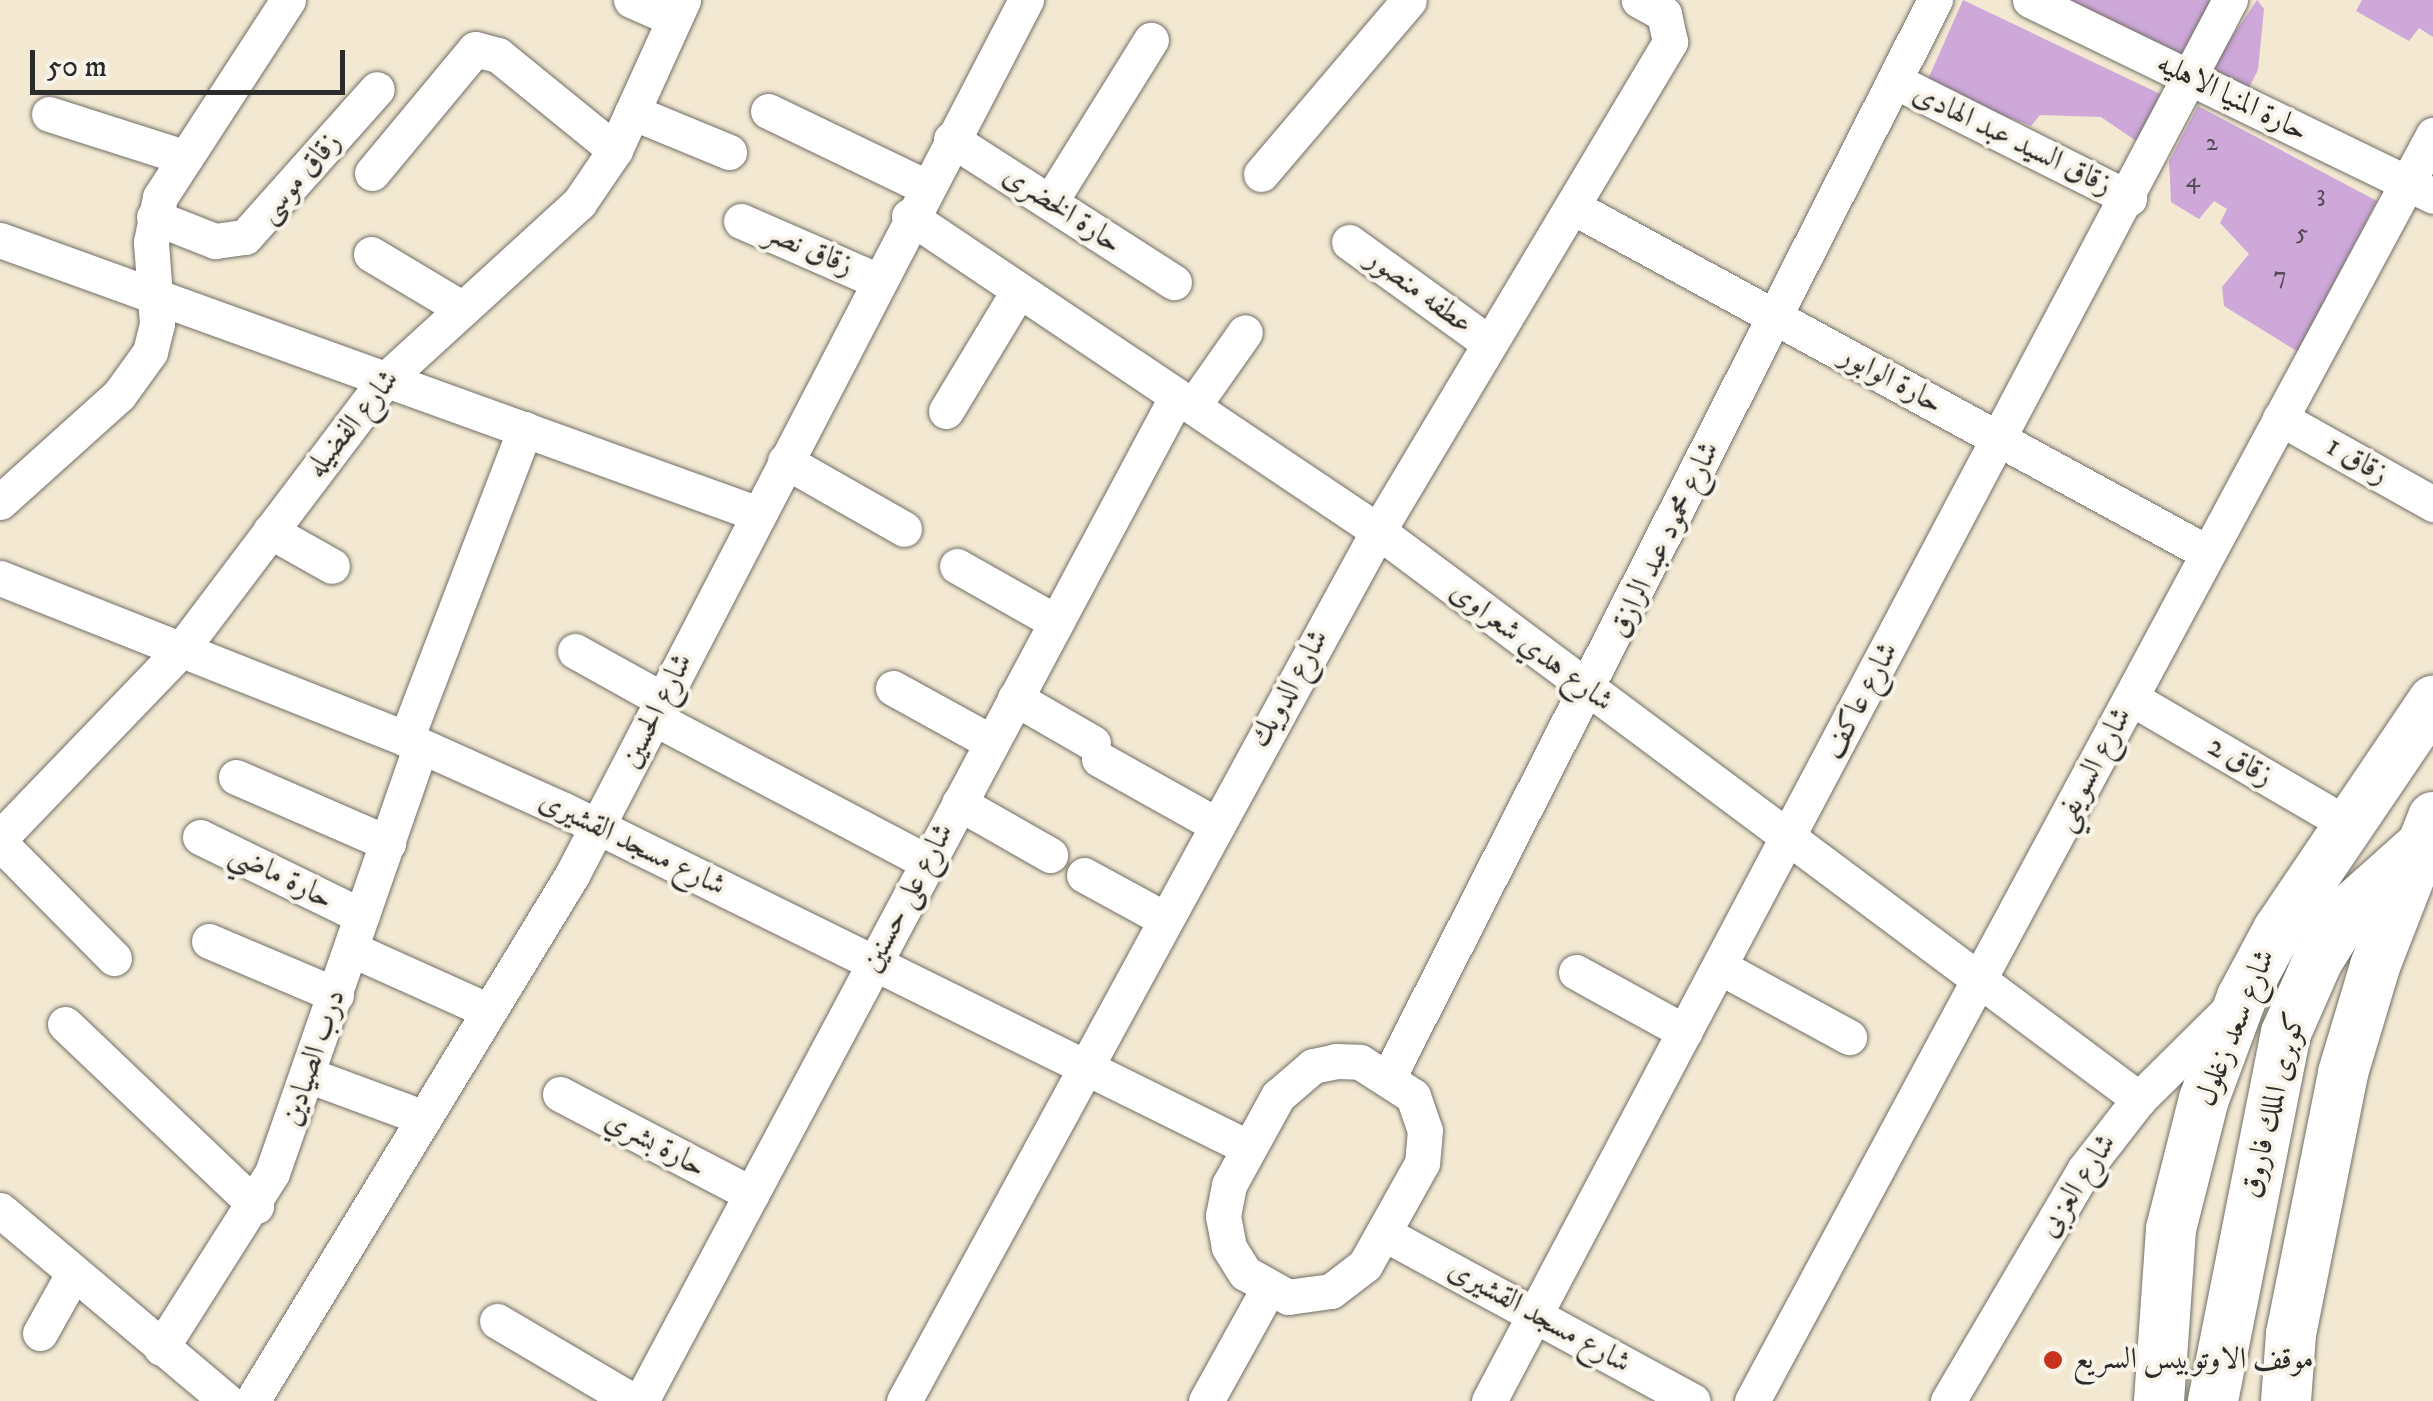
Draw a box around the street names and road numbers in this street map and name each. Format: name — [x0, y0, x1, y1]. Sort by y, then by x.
street label: حارة المنيا الاهليه — [2151, 46, 2313, 150]
street label: زقاق السيد عبد الهادى — [1906, 76, 2118, 204]
street label: زقاق موسى — [251, 125, 349, 231]
street label: حارة الخضرى — [996, 158, 1128, 262]
street label: زقاق نصر — [759, 215, 859, 285]
street label: عطفه منصور — [1359, 241, 1479, 343]
street label: حارة الوابور — [1833, 338, 1949, 422]
street label: شارع الفضيله — [299, 363, 407, 485]
street label: زقاق 1 — [2320, 429, 2394, 493]
street label: شارع محمود عبد الرازق — [1602, 436, 1728, 644]
street label: شارع هدي شعراوى — [1442, 574, 1620, 720]
street label: شارع الدويك — [1243, 623, 1337, 755]
street label: شارع عاكف — [1815, 636, 1907, 766]
street label: شارع الحسين — [613, 648, 701, 774]
street label: شارع السويفي — [2046, 701, 2140, 837]
street label: زقاق 2 — [2201, 729, 2279, 795]
street label: شارع مسجد القشيرى — [533, 783, 731, 905]
street label: شارع على حسنين — [854, 817, 962, 979]
street label: حارة ماضي — [223, 837, 339, 917]
street label: شارع سعد زغلول — [2188, 944, 2284, 1112]
street label: درب الصيادين — [274, 985, 354, 1131]
street label: كوبرى الملك فاروق — [2233, 1008, 2315, 1202]
street label: حارة بشري — [598, 1102, 712, 1186]
street label: شارع العزبى — [2031, 1128, 2125, 1244]
street label: شارع مسجد القشيرى — [1441, 1252, 1637, 1382]

